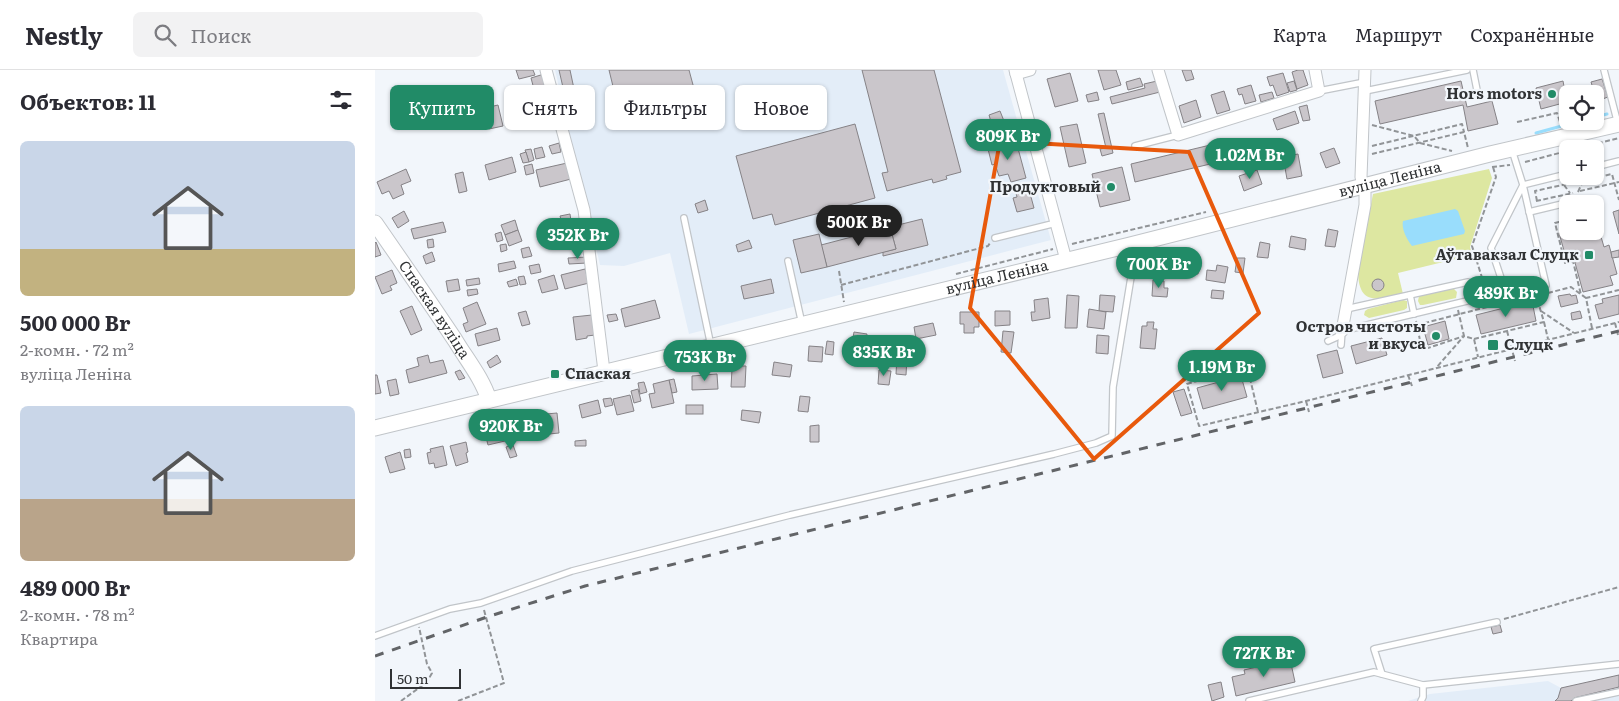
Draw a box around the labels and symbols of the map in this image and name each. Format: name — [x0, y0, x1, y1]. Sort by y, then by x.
place label: Hors motors — [1446, 81, 1543, 104]
marker: Hors motors — [1546, 88, 1558, 100]
pin: 809K Br — [962, 118, 1054, 161]
pin: 1.02M Br — [1198, 138, 1302, 180]
street label: вуліца Леніна — [1336, 154, 1444, 202]
place label: Продуктовый — [990, 174, 1101, 197]
marker: Продуктовый — [1105, 181, 1117, 193]
pin: 500K Br — [813, 204, 905, 247]
pin: 352K Br — [532, 218, 624, 260]
place label: Аўтавакзал Слуцк — [1436, 242, 1579, 265]
pin: 700K Br — [1113, 246, 1205, 289]
marker: Аўтавакзал Слуцк — [1583, 249, 1595, 261]
street label: вуліца Леніна — [943, 252, 1051, 299]
street label: Спаская вуліца — [394, 255, 477, 364]
pin: 489K Br — [1460, 276, 1552, 318]
place label: Остров чистоты и вкуса — [1296, 314, 1426, 354]
marker: Остров чистоты и вкуса — [1430, 330, 1442, 342]
place label: Слуцк — [1504, 332, 1554, 355]
pin: 835K Br — [838, 334, 930, 377]
marker: Слуцк — [1486, 338, 1500, 352]
pin: 753K Br — [659, 340, 751, 382]
pin: 1.19M Br — [1170, 350, 1274, 392]
place label: Спаская — [565, 361, 631, 384]
marker: Спаская — [549, 368, 561, 380]
pin: 920K Br — [465, 408, 557, 451]
pin: 727K Br — [1218, 636, 1310, 678]
scale bar — [390, 666, 461, 689]

